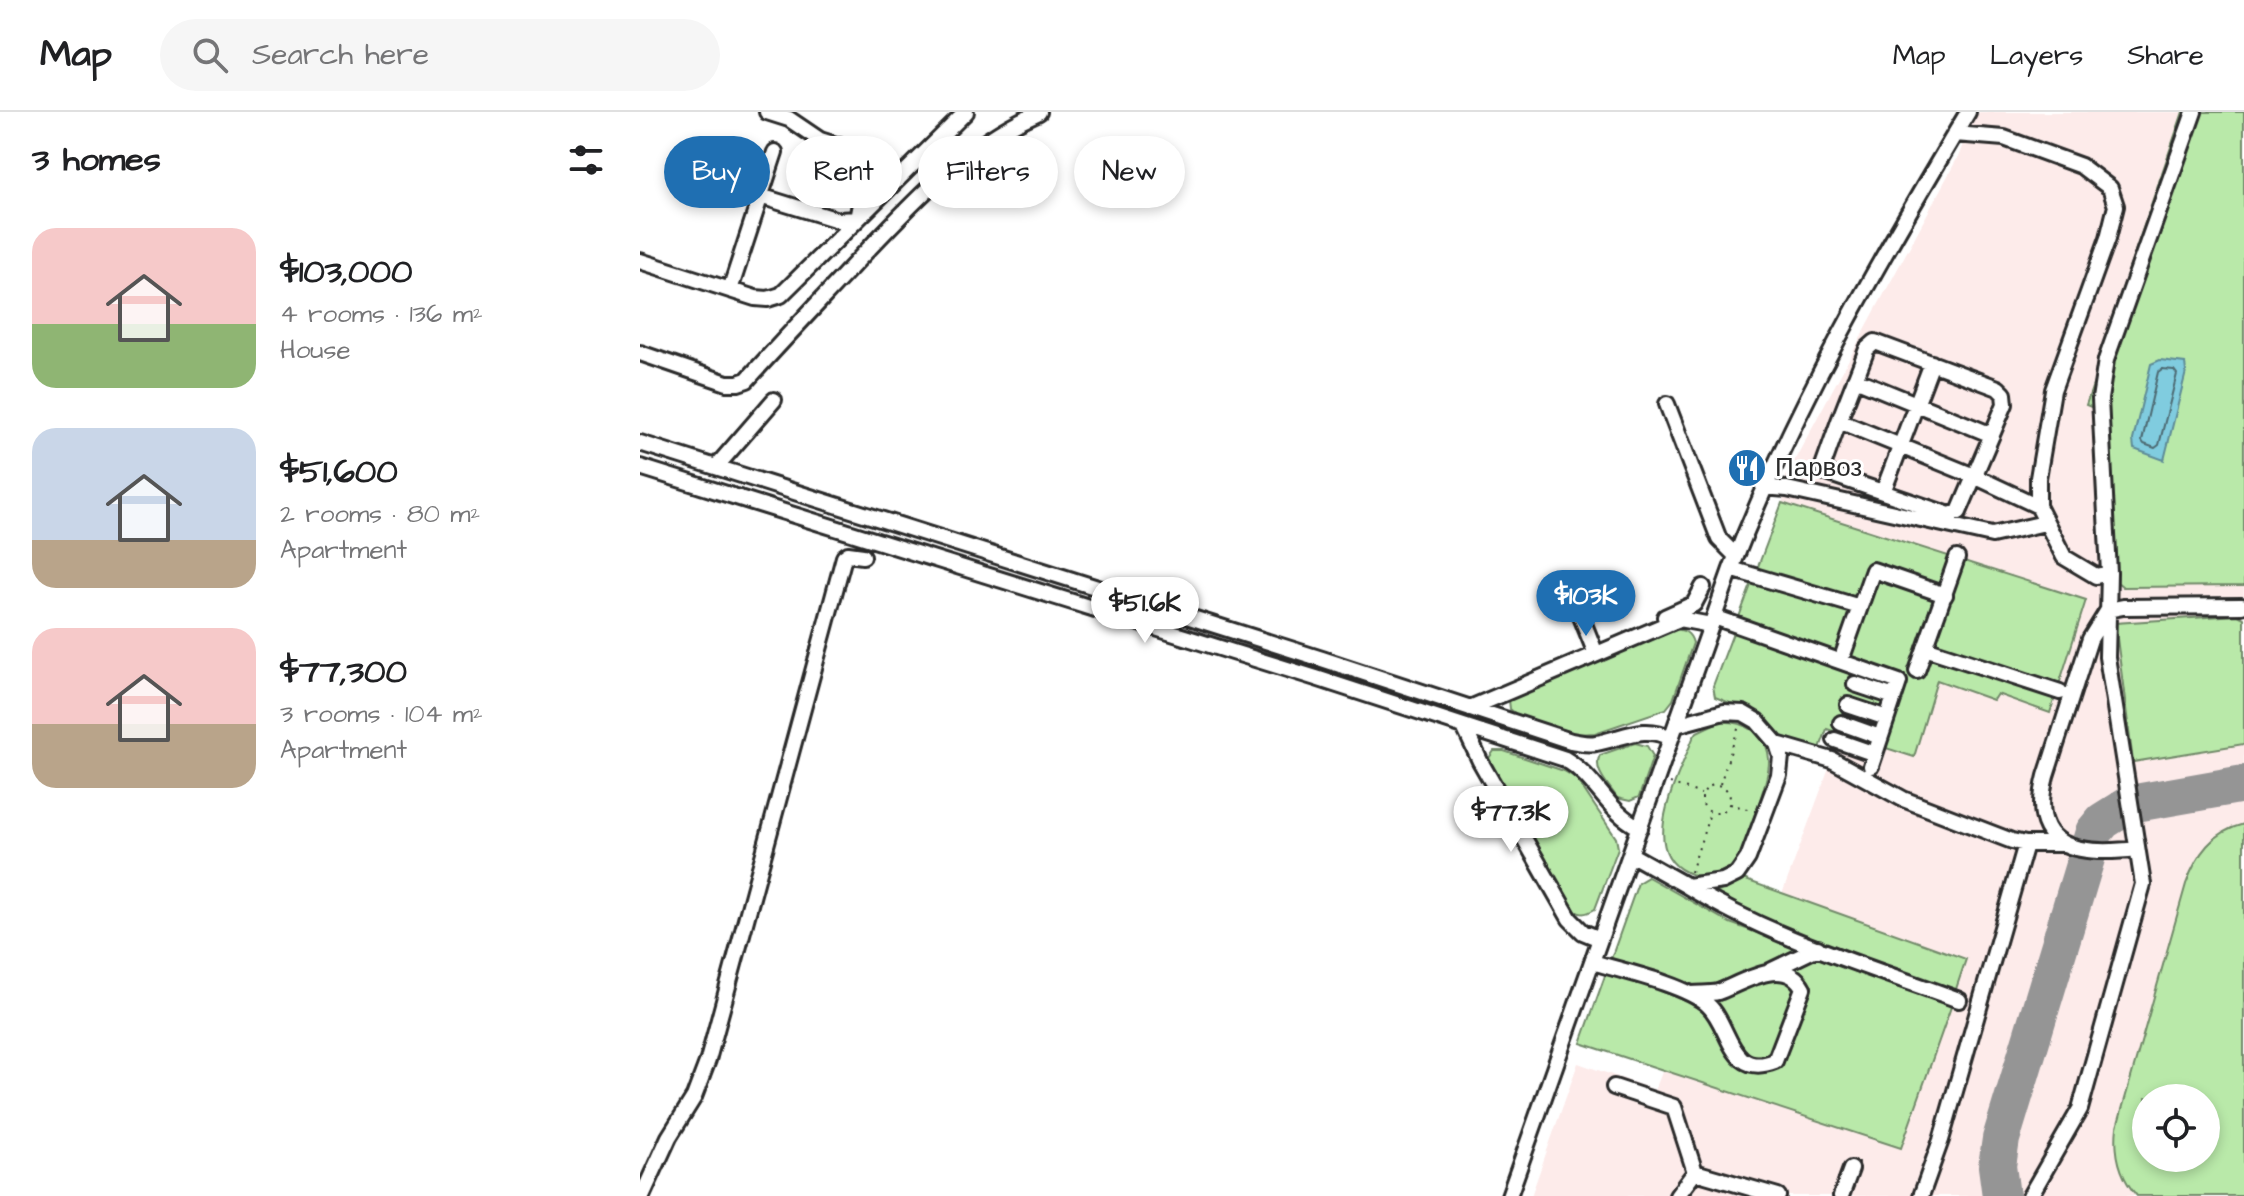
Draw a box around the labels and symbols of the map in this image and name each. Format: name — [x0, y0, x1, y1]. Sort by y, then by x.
restaurant icon: Парвоз — [1726, 447, 1768, 489]
place label: Парвоз — [1775, 450, 1862, 486]
pin: $103K — [1530, 570, 1642, 638]
pin: $51.6K — [1080, 577, 1210, 645]
pin: $77.3K — [1446, 786, 1576, 854]

